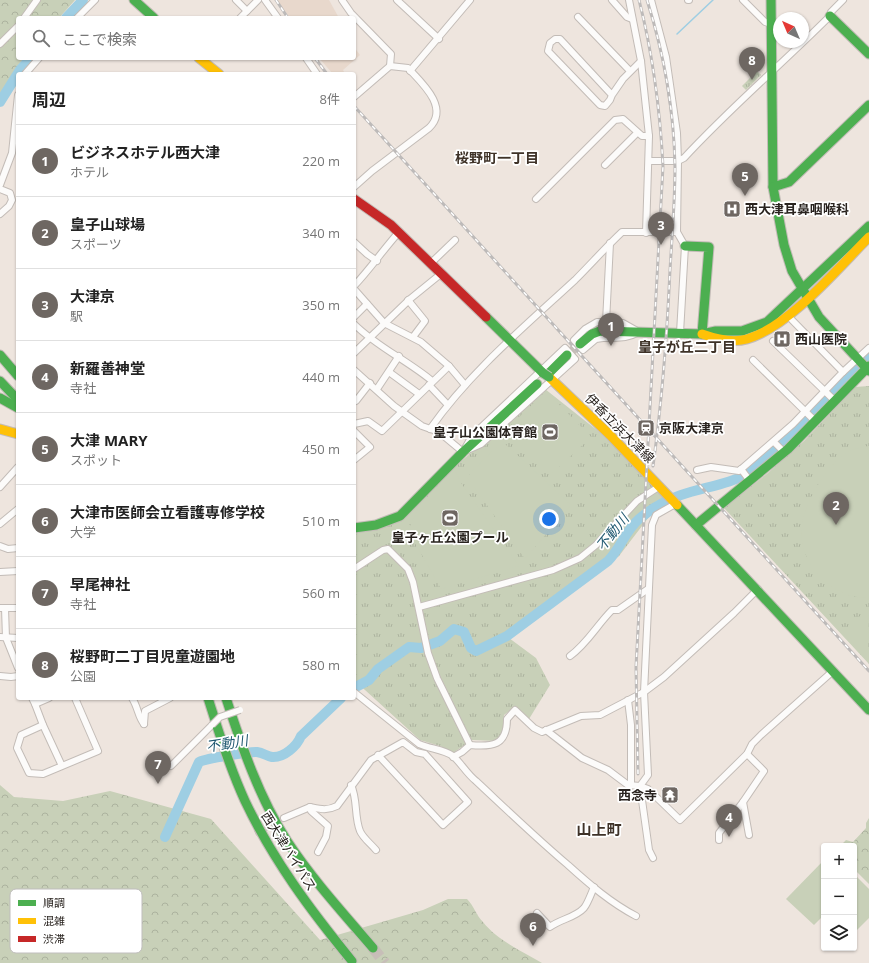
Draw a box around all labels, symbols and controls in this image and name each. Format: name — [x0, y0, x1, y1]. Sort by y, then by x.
north arrow — [773, 12, 809, 48]
search box — [16, 16, 356, 60]
icon: search — [30, 27, 52, 49]
text: ここで検索 — [62, 29, 137, 49]
pin: 8 — [739, 47, 765, 80]
text: 周辺 — [32, 88, 66, 111]
text: 8件 — [320, 90, 340, 108]
text: ビジネスホテル西大津 — [70, 142, 220, 162]
district label: 桜野町一丁目 — [455, 148, 539, 167]
text: 1 — [41, 152, 49, 170]
text: 220 m — [302, 152, 340, 170]
text: ホテル — [70, 163, 109, 181]
pin: 5 — [732, 163, 758, 196]
hospital icon: 西大津耳鼻咽喉科 — [722, 199, 742, 219]
place label: 西大津耳鼻咽喉科 — [745, 200, 849, 218]
pin: 3 — [648, 212, 674, 245]
text: 皇子山球場 — [70, 214, 145, 234]
text: 2 — [41, 224, 49, 242]
text: 340 m — [302, 224, 340, 242]
text: スポーツ — [70, 235, 122, 253]
text: 大津京 — [70, 286, 115, 306]
text: 3 — [41, 296, 49, 314]
text: 350 m — [302, 296, 340, 314]
text: 駅 — [70, 307, 83, 325]
pin: 1 — [598, 313, 624, 346]
hospital icon: 西山医院 — [772, 329, 792, 349]
place label: 西山医院 — [795, 330, 847, 348]
district label: 皇子が丘二丁目 — [638, 337, 736, 356]
text: 新羅善神堂 — [70, 358, 145, 378]
text: 4 — [41, 368, 49, 386]
text: 440 m — [302, 368, 340, 386]
text: 寺社 — [70, 379, 96, 397]
street label: 伊香立浜大津線 — [581, 389, 659, 467]
station icon: 京阪大津京 — [636, 418, 656, 438]
place label: 京阪大津京 — [659, 419, 724, 437]
sports icon: 皇子山公園体育館 — [540, 422, 560, 442]
place label: 皇子山公園体育館 — [433, 423, 537, 441]
text: 大津 MARY — [70, 430, 148, 450]
text: 5 — [41, 440, 49, 458]
text: 450 m — [302, 440, 340, 458]
text: スポット — [70, 451, 122, 469]
pin: 2 — [823, 492, 849, 525]
text: 大津市医師会立看護専修学校 — [70, 502, 265, 522]
sports icon: 皇子ヶ丘公園プール — [440, 508, 460, 528]
water label: 不動川 — [591, 508, 634, 554]
your location — [539, 509, 559, 529]
text: 6 — [41, 512, 49, 530]
text: 510 m — [302, 512, 340, 530]
text: 大学 — [70, 523, 96, 541]
place label: 皇子ヶ丘公園プール — [391, 528, 509, 546]
text: 早尾神社 — [70, 574, 130, 594]
text: 7 — [41, 584, 49, 602]
text: 560 m — [302, 584, 340, 602]
text: 寺社 — [70, 595, 96, 613]
text: 桜野町二丁目児童遊園地 — [70, 646, 235, 666]
text: 8 — [41, 656, 49, 674]
text: 580 m — [302, 656, 340, 674]
text: 公園 — [70, 667, 96, 685]
water label: 不動川 — [205, 730, 251, 756]
pin: 7 — [145, 751, 171, 784]
temple icon: 西念寺 — [660, 785, 680, 805]
place label: 西念寺 — [618, 786, 657, 804]
pin: 4 — [716, 804, 742, 837]
street label: 西大津バイパス — [257, 808, 321, 894]
district label: 山上町 — [576, 819, 622, 839]
map controls — [821, 843, 857, 951]
button: + — [821, 843, 857, 879]
button: − — [821, 879, 857, 915]
legend — [10, 889, 142, 953]
text: 順調 — [43, 895, 65, 910]
text: 混雑 — [43, 913, 65, 928]
pin: 6 — [520, 913, 546, 946]
button: layers — [821, 915, 857, 951]
text: 渋滞 — [43, 931, 65, 946]

